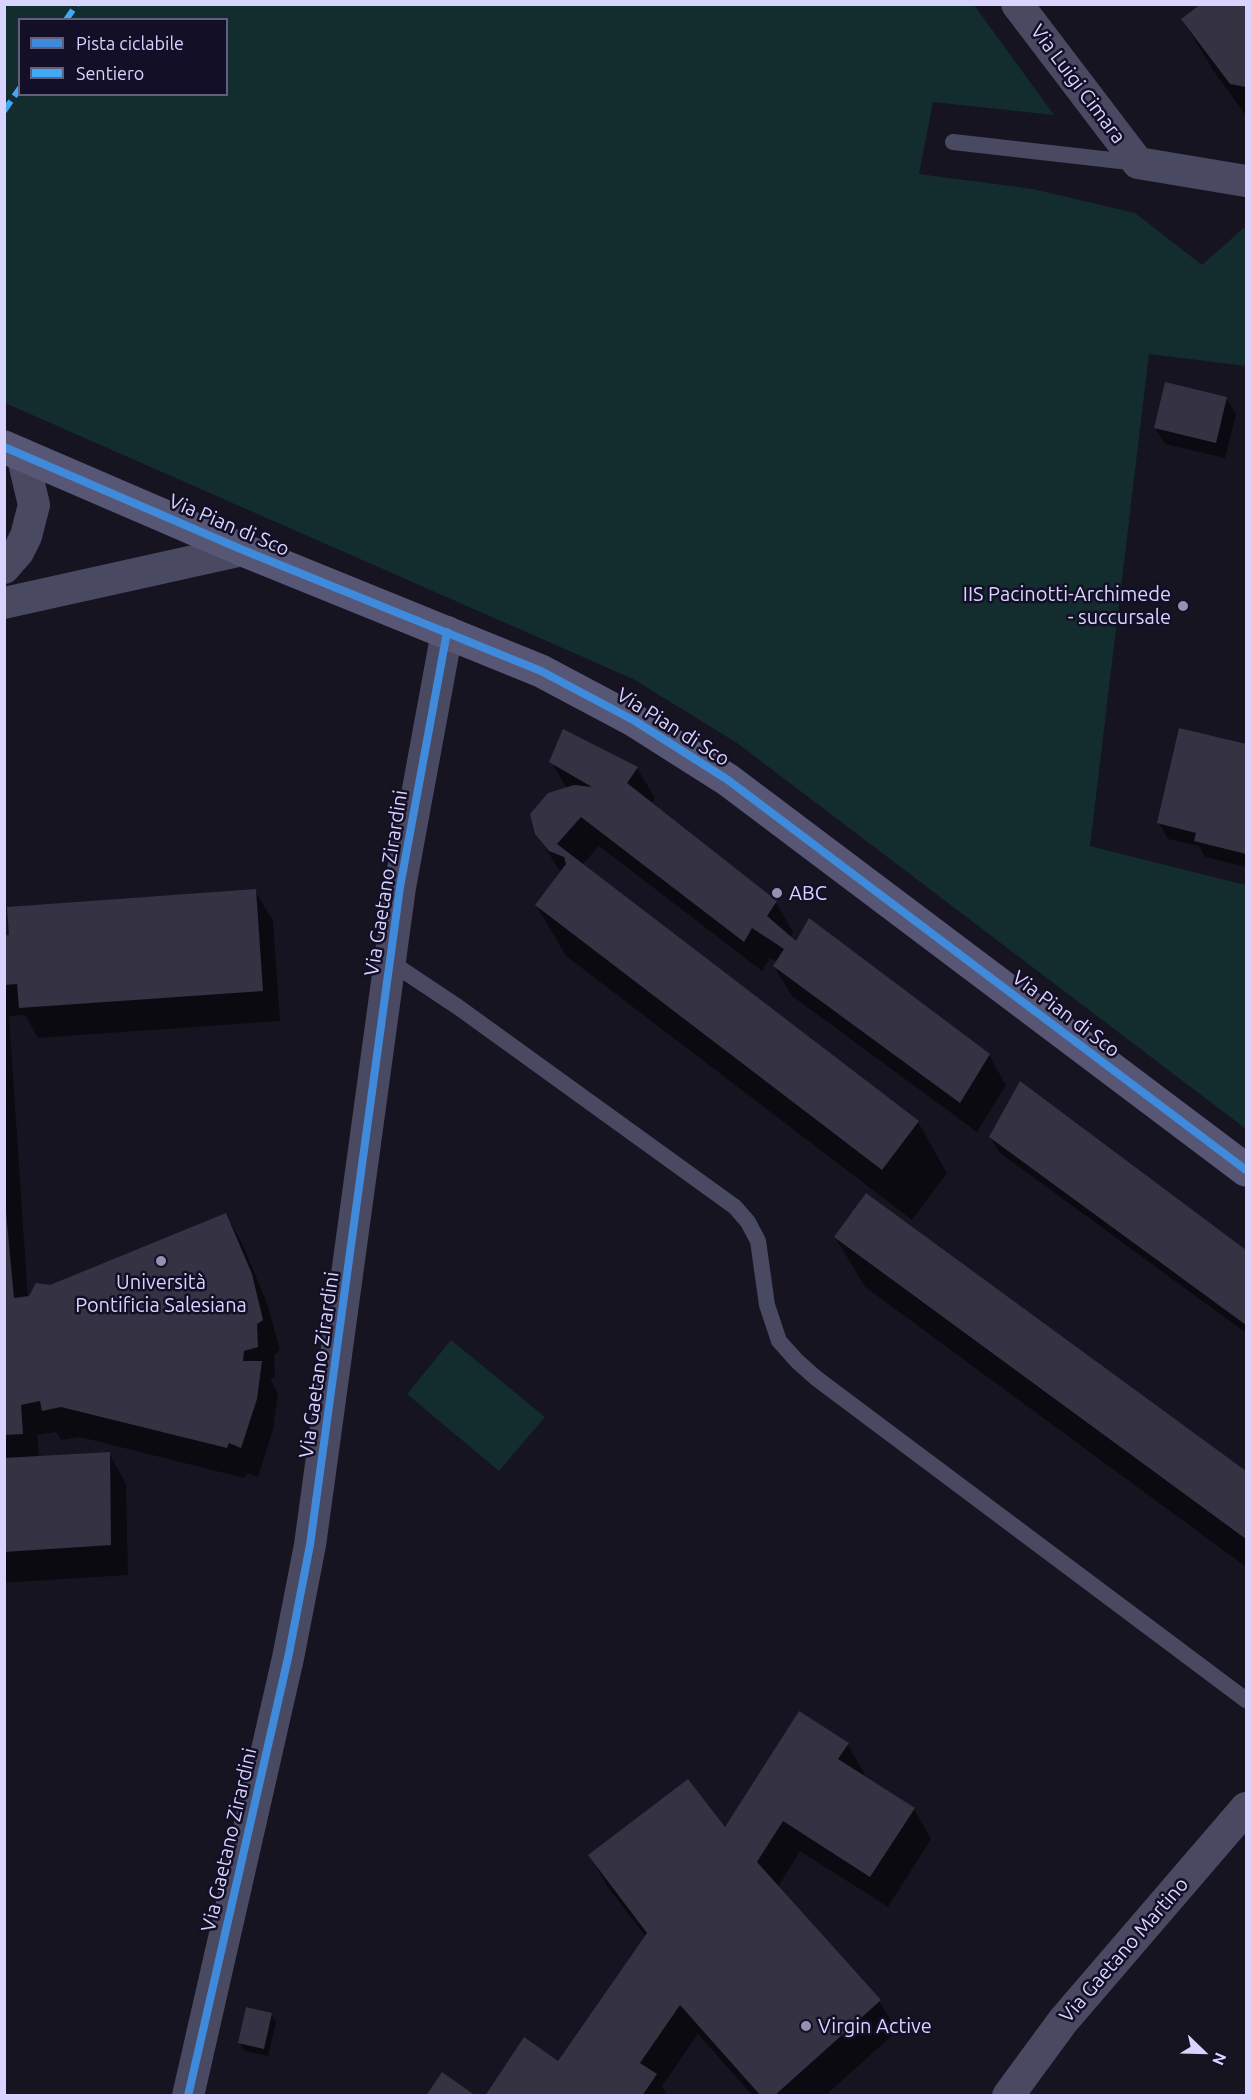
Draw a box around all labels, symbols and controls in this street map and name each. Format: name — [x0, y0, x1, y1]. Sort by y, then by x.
legend — [18, 18, 228, 96]
street label: Via Luigi Cimara — [1025, 20, 1131, 148]
text: Pista ciclabile — [76, 33, 184, 53]
text: Sentiero — [76, 63, 144, 83]
street label: Via Pian di Sco — [165, 489, 293, 561]
place label: IIS Pacinotti-Archimede - succursale — [963, 582, 1171, 629]
marker: IIS Pacinotti-Archimede - succursale — [1176, 599, 1190, 613]
street label: Via Pian di Sco — [612, 683, 734, 771]
street label: Via Gaetano Zirardini — [359, 788, 413, 978]
place label: ABC — [789, 881, 827, 905]
marker: ABC — [770, 886, 784, 900]
street label: Via Pian di Sco — [1007, 966, 1125, 1062]
marker: Università Pontificia Salesiana — [154, 1254, 168, 1268]
place label: Università Pontificia Salesiana — [75, 1270, 247, 1317]
street label: Via Gaetano Zirardini — [294, 1270, 344, 1460]
street label: Via Gaetano Zirardini — [196, 1746, 262, 1934]
street label: Via Gaetano Martino — [1054, 1872, 1194, 2028]
place label: Virgin Active — [818, 2014, 932, 2038]
marker: Virgin Active — [799, 2019, 813, 2033]
north arrow — [1173, 2022, 1233, 2082]
text: N — [1209, 2050, 1230, 2068]

